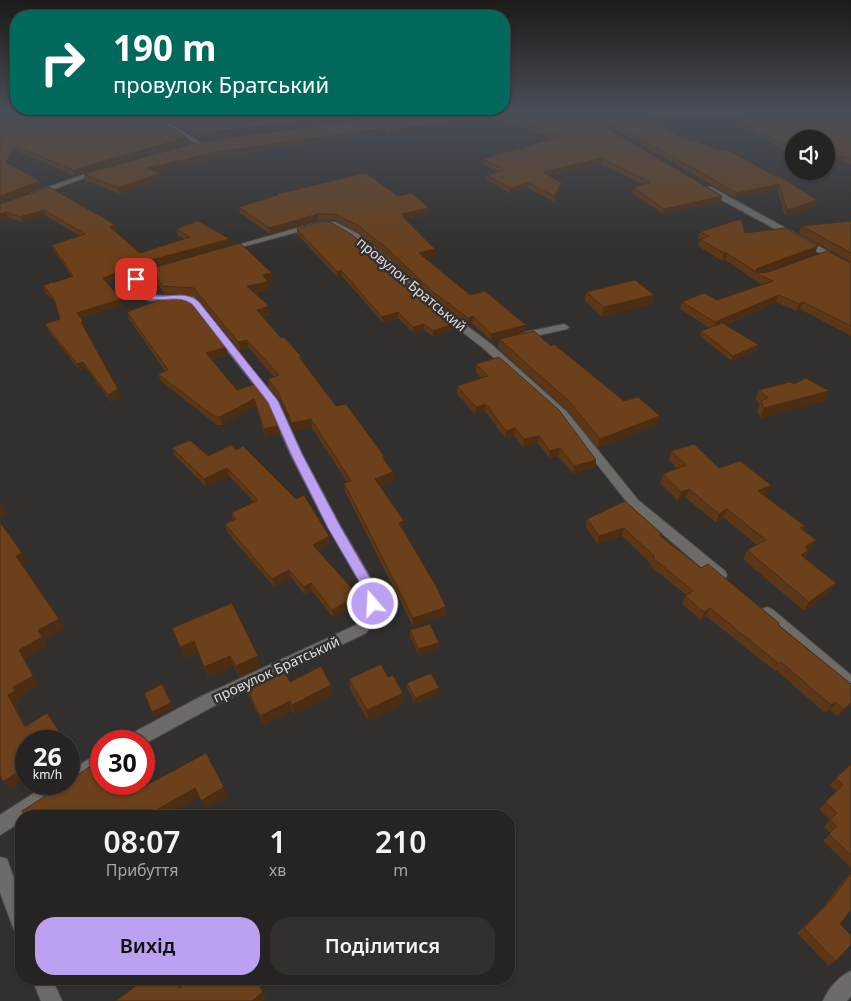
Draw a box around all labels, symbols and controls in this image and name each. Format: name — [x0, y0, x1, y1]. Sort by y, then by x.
text: 190 m — [113, 24, 216, 71]
icon: right — [30, 30, 95, 95]
text: провулок Братський — [113, 69, 329, 99]
map controls — [785, 130, 835, 180]
button: sound — [785, 130, 835, 180]
street label: провулок Братський — [353, 233, 471, 335]
pin — [115, 258, 157, 300]
icon: arrive — [122, 265, 150, 293]
position arrow — [346, 577, 398, 629]
street label: провулок Братський — [210, 631, 342, 707]
speed limit sign: 30 — [90, 730, 155, 795]
text: 26 — [33, 739, 62, 773]
text: km/h — [33, 766, 62, 783]
text: 08:07 — [104, 821, 181, 862]
text: 1 — [269, 821, 286, 862]
text: 210 — [375, 821, 426, 862]
text: Прибуття — [106, 859, 178, 881]
text: хв — [269, 859, 286, 881]
text: m — [393, 859, 408, 881]
button: Вихід — [35, 917, 260, 975]
button: Поділитися — [270, 917, 495, 975]

